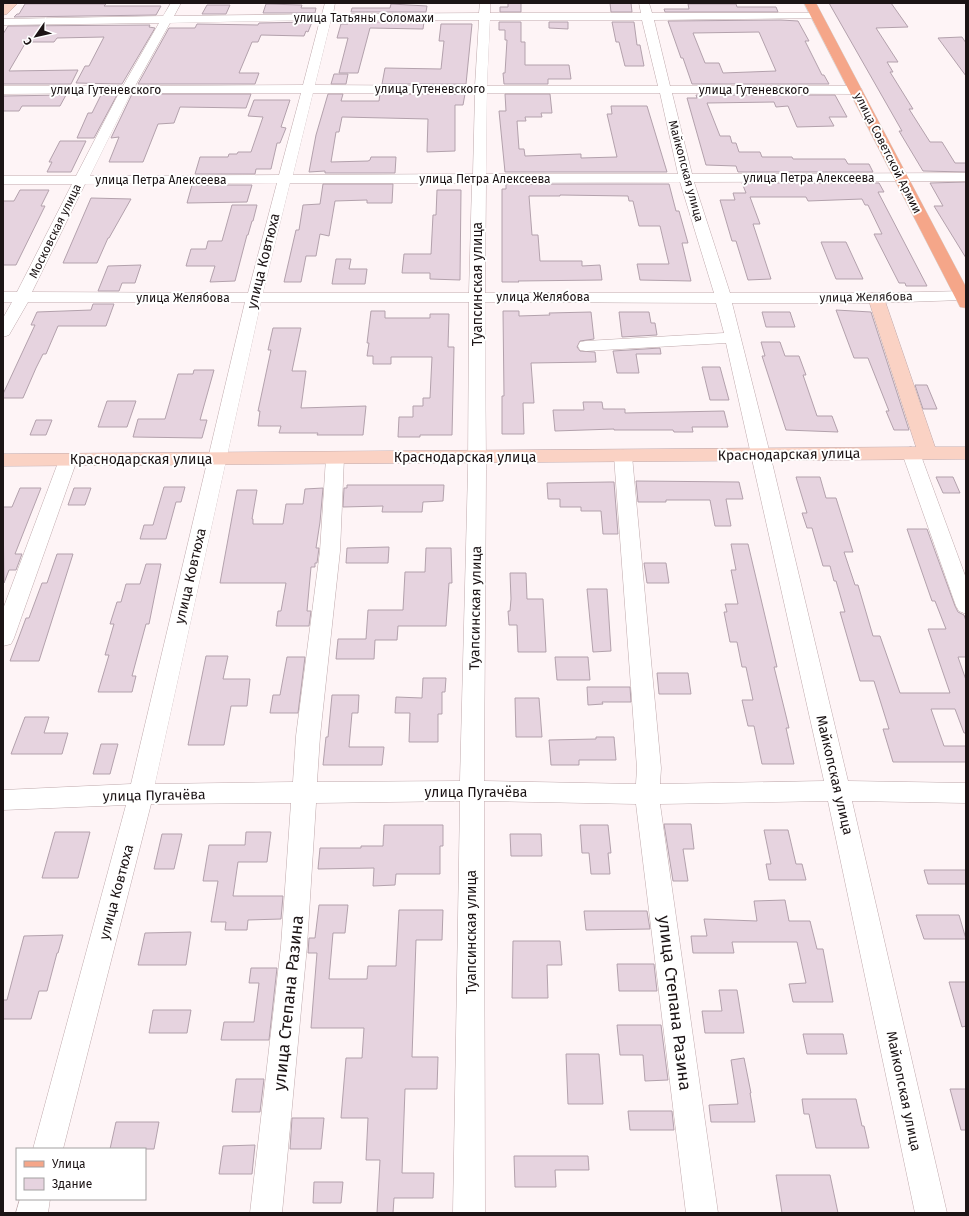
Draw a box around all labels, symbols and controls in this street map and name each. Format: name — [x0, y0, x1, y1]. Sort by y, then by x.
street label: улица Татьяны Соломахи — [294, 11, 434, 25]
north arrow — [16, 16, 56, 56]
text: С — [21, 34, 35, 48]
street label: улица Гутеневского — [375, 82, 485, 96]
street label: улица Гутеневского — [51, 83, 161, 97]
street label: улица Гутеневского — [699, 83, 809, 97]
street label: улица Советской Армии — [851, 90, 925, 216]
street label: Майкопская улица — [666, 119, 706, 223]
street label: улица Петра Алексеева — [743, 171, 875, 185]
street label: улица Петра Алексеева — [419, 172, 551, 186]
street label: улица Петра Алексеева — [95, 173, 227, 187]
street label: Московская улица — [26, 181, 84, 281]
street label: улица Ковтюха — [243, 212, 284, 311]
street label: Туапсинская улица — [469, 222, 486, 346]
street label: улица Желябова — [819, 289, 913, 305]
street label: улица Желябова — [496, 290, 590, 304]
street label: улица Желябова — [136, 291, 230, 305]
street label: Краснодарская улица — [718, 445, 860, 464]
street label: Краснодарская улица — [394, 449, 536, 466]
street label: Краснодарская улица — [70, 451, 212, 468]
street label: улица Ковтюха — [171, 526, 210, 626]
street label: Туапсинская улица — [466, 546, 485, 670]
street label: Майкопская улица — [812, 714, 857, 837]
street label: улица Пугачёва — [425, 784, 527, 801]
street label: улица Пугачёва — [102, 786, 206, 805]
street label: улица Ковтюха — [96, 843, 137, 942]
street label: Туапсинская улица — [463, 870, 480, 994]
street label: улица Степана Разина — [269, 914, 308, 1092]
street label: улица Степана Разина — [653, 914, 696, 1092]
street label: Майкопская улица — [882, 1030, 925, 1153]
legend — [16, 1148, 146, 1200]
text: Улица — [52, 1157, 86, 1171]
text: Здание — [52, 1177, 92, 1191]

